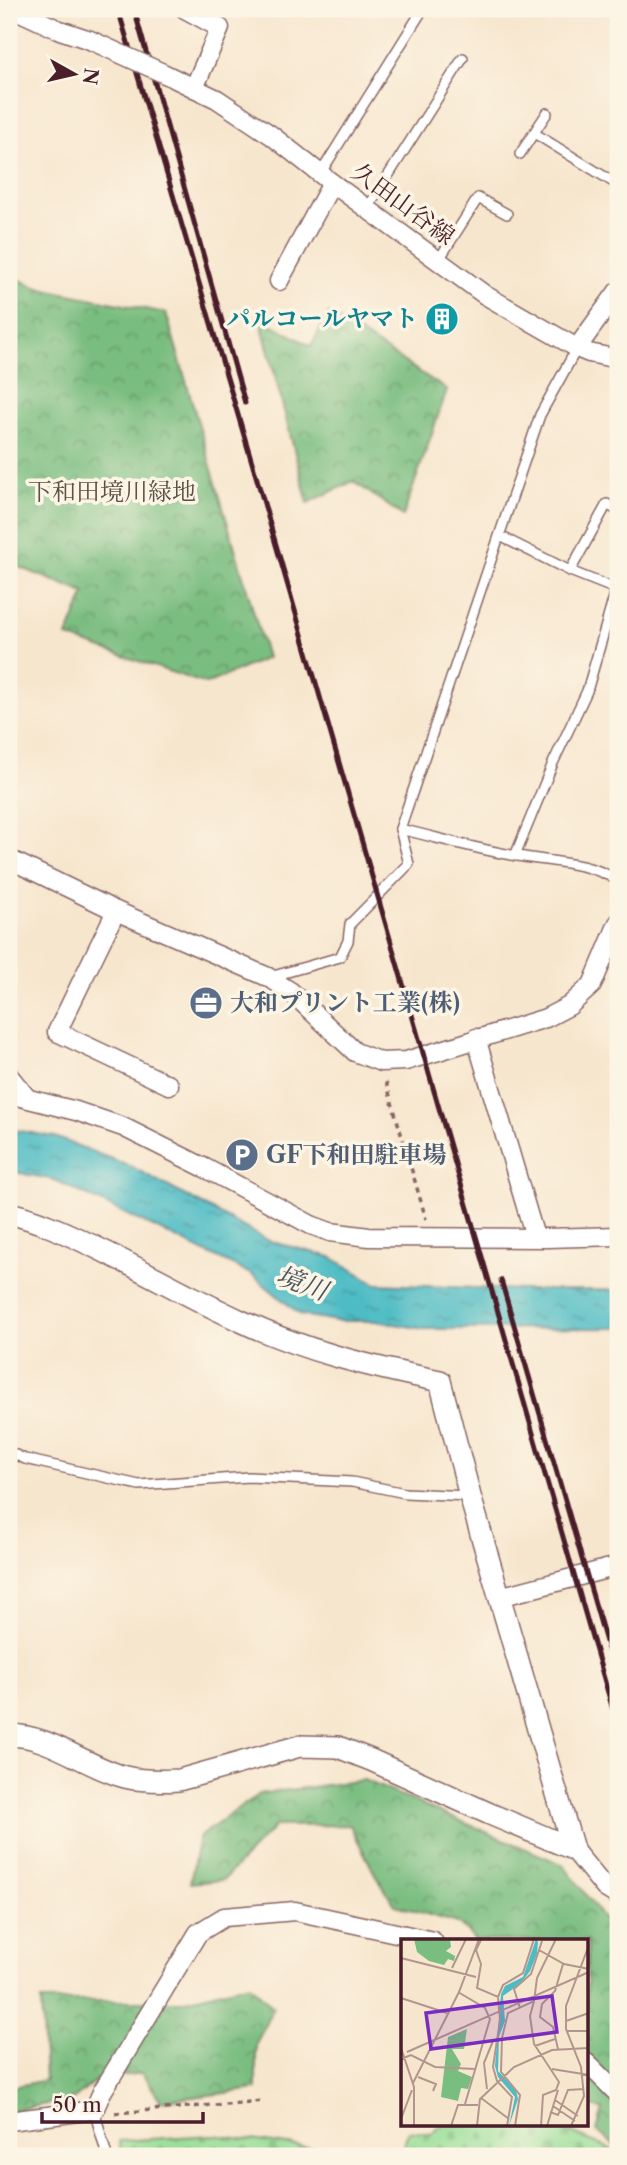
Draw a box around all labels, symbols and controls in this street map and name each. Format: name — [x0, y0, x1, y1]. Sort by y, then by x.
north arrow — [38, 38, 108, 108]
text: N — [78, 67, 103, 86]
street label: 久田山谷線 — [346, 157, 460, 251]
building icon: パルコールヤマト — [423, 300, 461, 338]
place label: パルコールヤマト — [226, 304, 418, 333]
park label: 下和田境川緑地 — [28, 477, 196, 506]
office icon: 大和プリント工業(株) — [187, 984, 225, 1022]
place label: 大和プリント工業(株) — [230, 988, 460, 1017]
parking icon: GF下和田駐車場 — [223, 1136, 261, 1174]
place label: GF下和田駐車場 — [266, 1140, 447, 1169]
water label: 境川 — [272, 1259, 335, 1308]
inset map — [401, 1939, 588, 2126]
scale bar — [42, 2081, 203, 2125]
text: 50 m — [52, 2092, 102, 2117]

